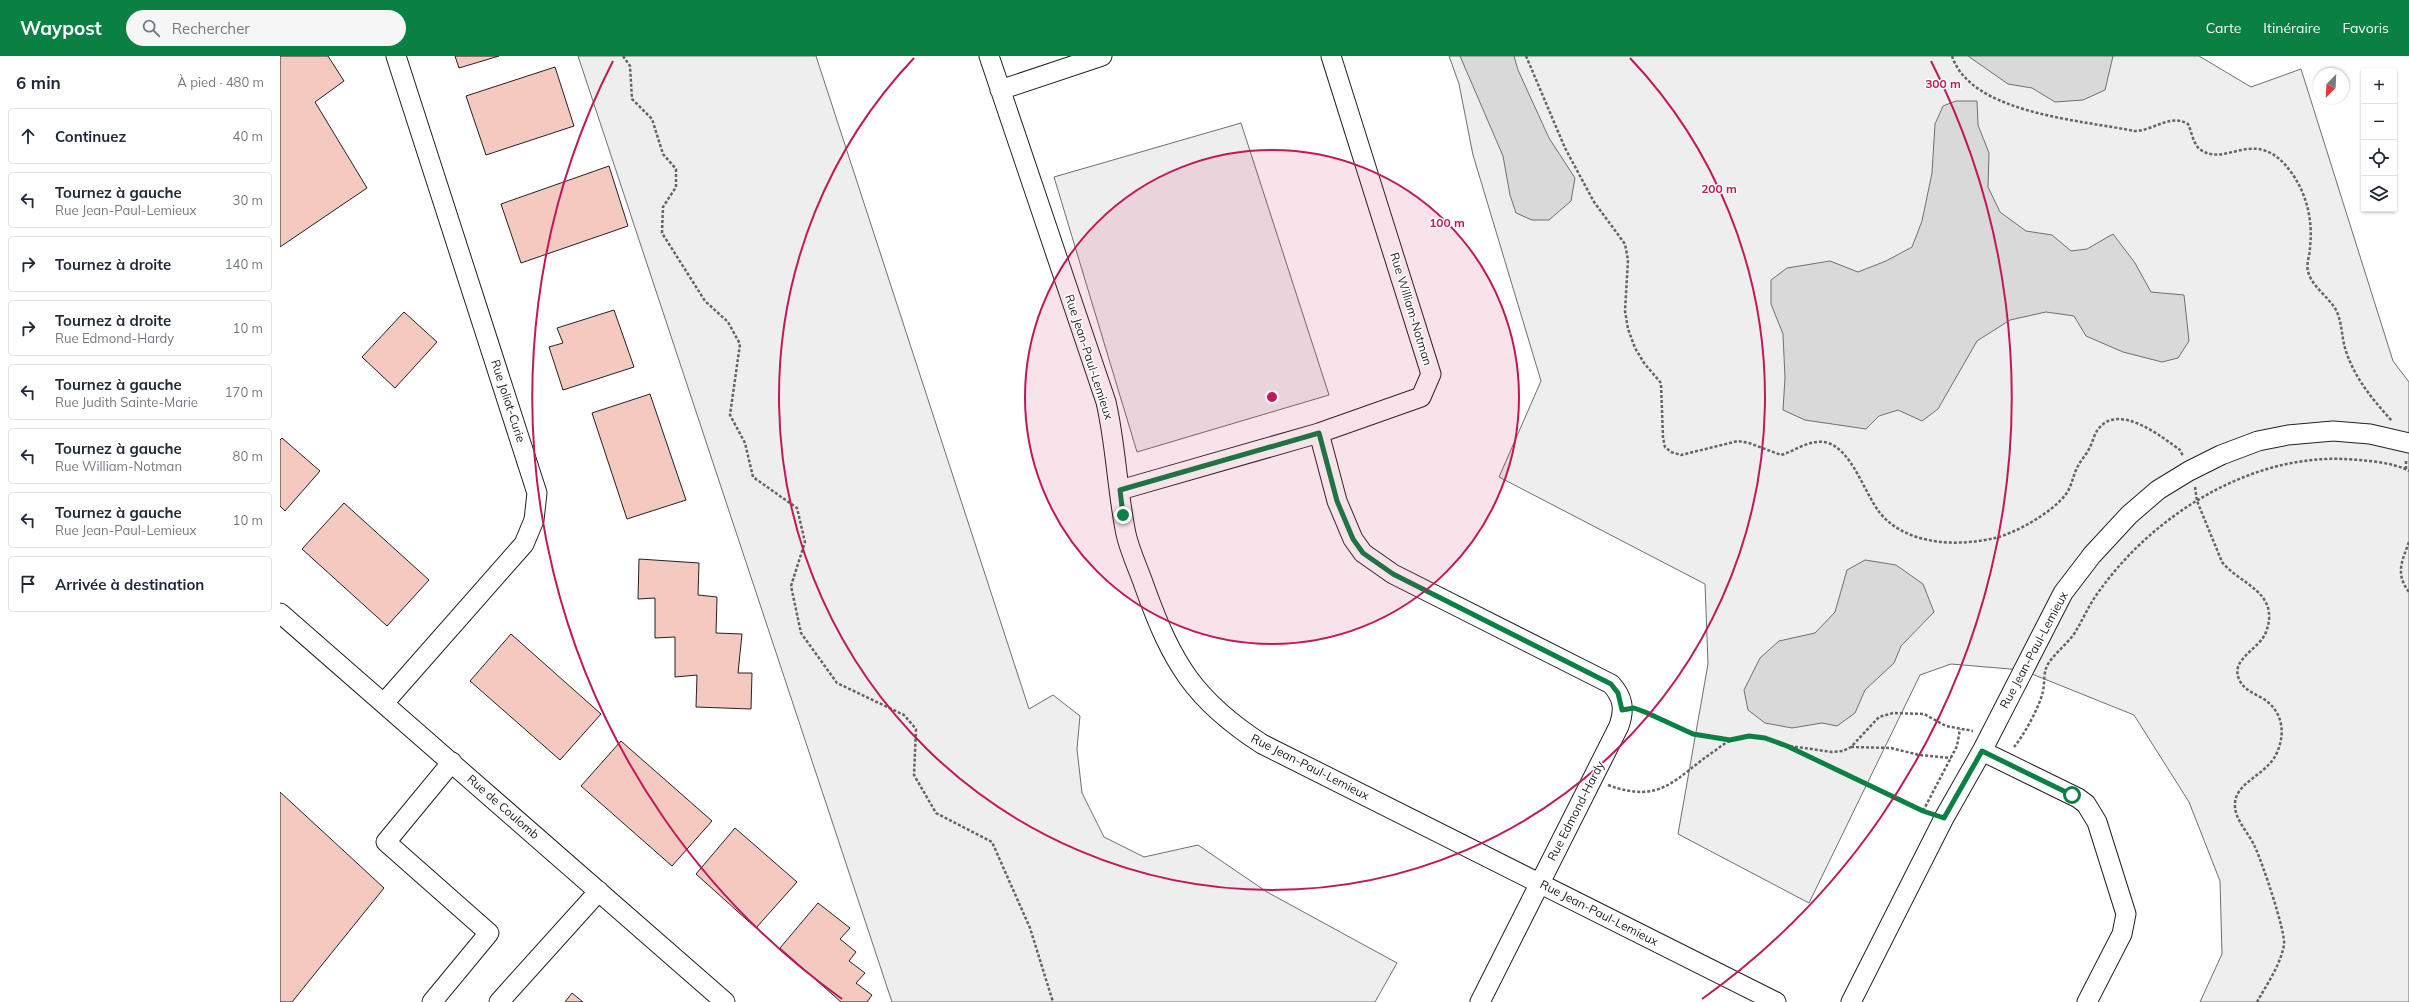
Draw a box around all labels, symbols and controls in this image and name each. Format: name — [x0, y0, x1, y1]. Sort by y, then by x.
search box — [126, 10, 406, 46]
text: Waypost — [20, 16, 102, 40]
icon: search — [140, 17, 162, 39]
text: Rechercher — [172, 19, 250, 38]
text: Carte — [2206, 19, 2241, 37]
text: Itinéraire — [2263, 19, 2320, 37]
text: Favoris — [2342, 19, 2389, 37]
north arrow — [2313, 68, 2349, 104]
map controls — [2361, 68, 2397, 212]
button: + — [2361, 68, 2397, 104]
text: 6 min — [16, 72, 61, 93]
text: À pied · 480 m — [177, 74, 264, 90]
text: 300 m — [1925, 76, 1961, 91]
button: − — [2361, 104, 2397, 140]
icon: ahead — [17, 125, 39, 147]
text: Continuez — [55, 127, 126, 146]
text: 40 m — [233, 128, 263, 144]
button: locate — [2361, 140, 2397, 176]
button: layers — [2361, 176, 2397, 212]
text: 200 m — [1701, 181, 1737, 196]
text: Tournez à gauche — [55, 183, 182, 202]
icon: left — [17, 189, 39, 211]
text: 30 m — [233, 192, 263, 208]
text: Rue Jean-Paul-Lemieux — [55, 202, 197, 218]
text: 100 m — [1429, 215, 1465, 230]
street label: Rue William-Notman — [1387, 251, 1436, 367]
icon: right — [17, 253, 39, 275]
text: Tournez à droite — [55, 255, 171, 274]
text: 140 m — [225, 256, 263, 272]
street label: Rue Jean-Paul-Lemieux — [1062, 292, 1117, 422]
text: Tournez à droite — [55, 311, 171, 330]
icon: right — [17, 317, 39, 339]
text: 10 m — [233, 320, 263, 336]
text: Rue Edmond-Hardy — [55, 330, 174, 346]
street label: Rue Joliot-Curie — [488, 358, 529, 444]
text: Tournez à gauche — [55, 375, 182, 394]
icon: left — [17, 381, 39, 403]
text: 170 m — [225, 384, 263, 400]
centre of rings — [1265, 390, 1279, 404]
text: Rue Judith Sainte-Marie — [55, 394, 198, 410]
text: Tournez à gauche — [55, 439, 182, 458]
icon: left — [17, 445, 39, 467]
text: 80 m — [233, 448, 263, 464]
text: Rue William-Notman — [55, 458, 182, 474]
text: Tournez à gauche — [55, 503, 182, 522]
route end — [1114, 506, 1132, 524]
icon: left — [17, 509, 39, 531]
text: 10 m — [233, 512, 263, 528]
text: Rue Jean-Paul-Lemieux — [55, 522, 197, 538]
icon: arrive — [17, 573, 39, 595]
text: Arrivée à destination — [55, 575, 204, 594]
street label: Rue Jean-Paul-Lemieux — [1996, 588, 2071, 711]
street label: Rue Jean-Paul-Lemieux — [1249, 730, 1372, 803]
street label: Rue Edmond-Hardy — [1544, 758, 1608, 863]
street label: Rue de Coulomb — [464, 771, 542, 842]
route start — [2063, 786, 2081, 804]
street label: Rue Jean-Paul-Lemieux — [1538, 876, 1661, 949]

